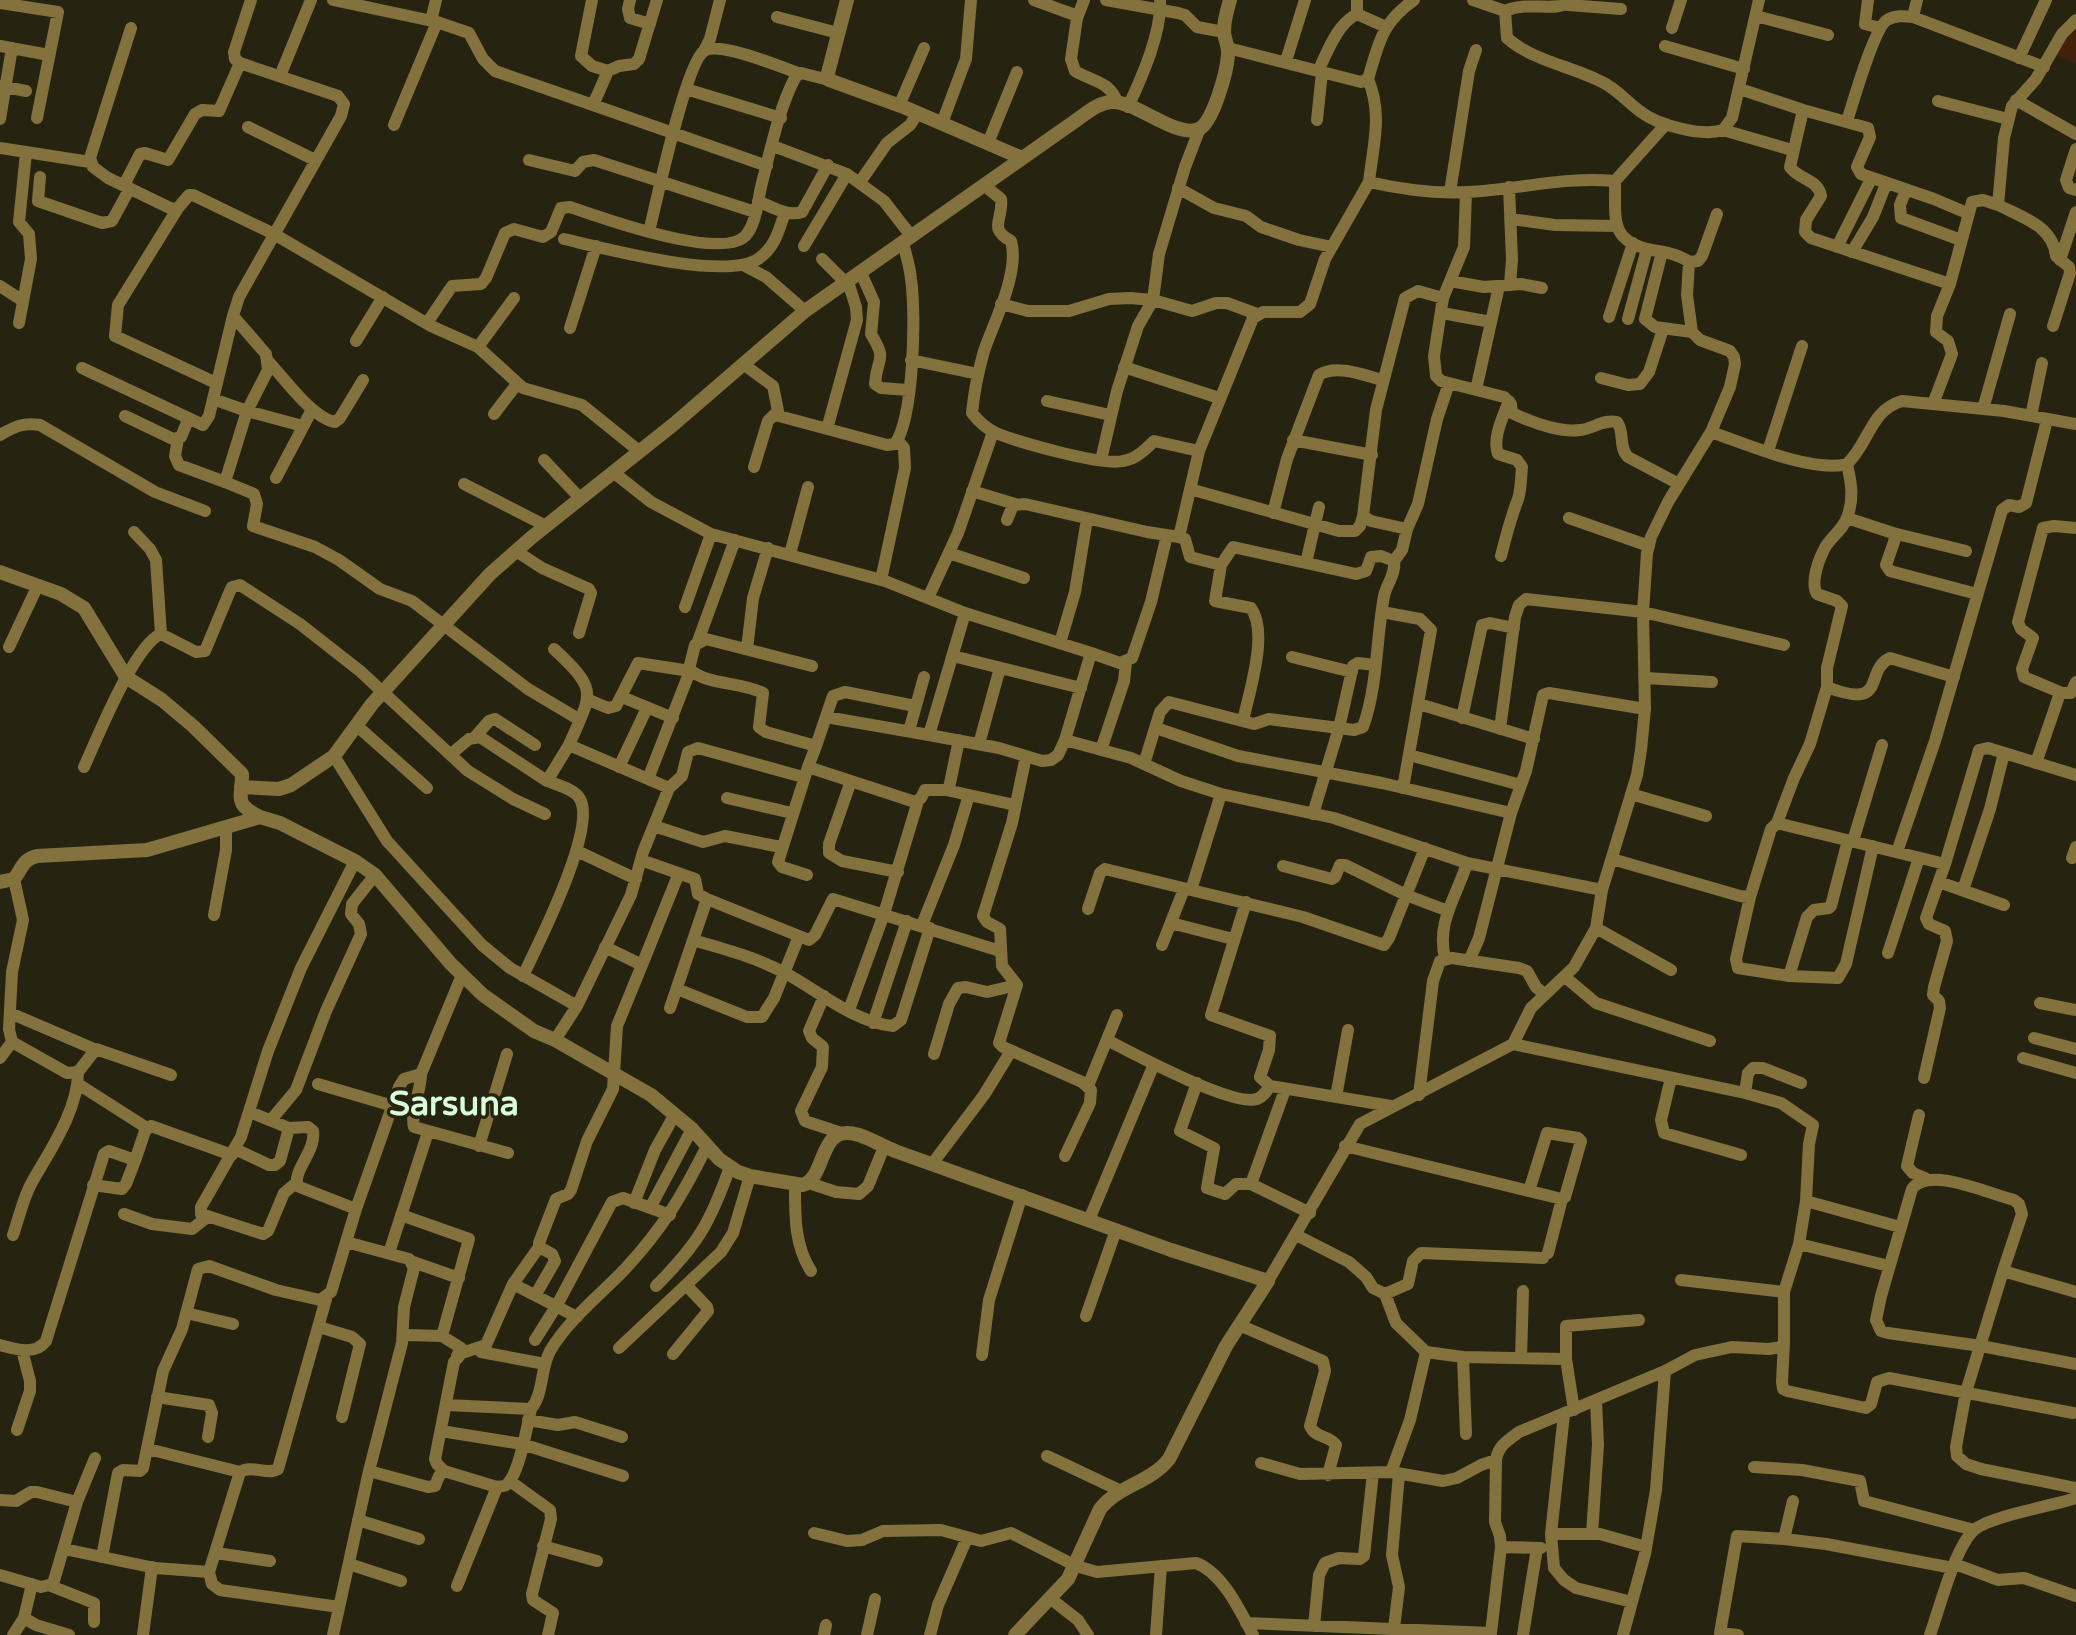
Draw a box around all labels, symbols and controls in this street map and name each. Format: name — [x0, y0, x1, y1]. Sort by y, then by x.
district label: Sarsuna — [389, 1084, 519, 1125]

